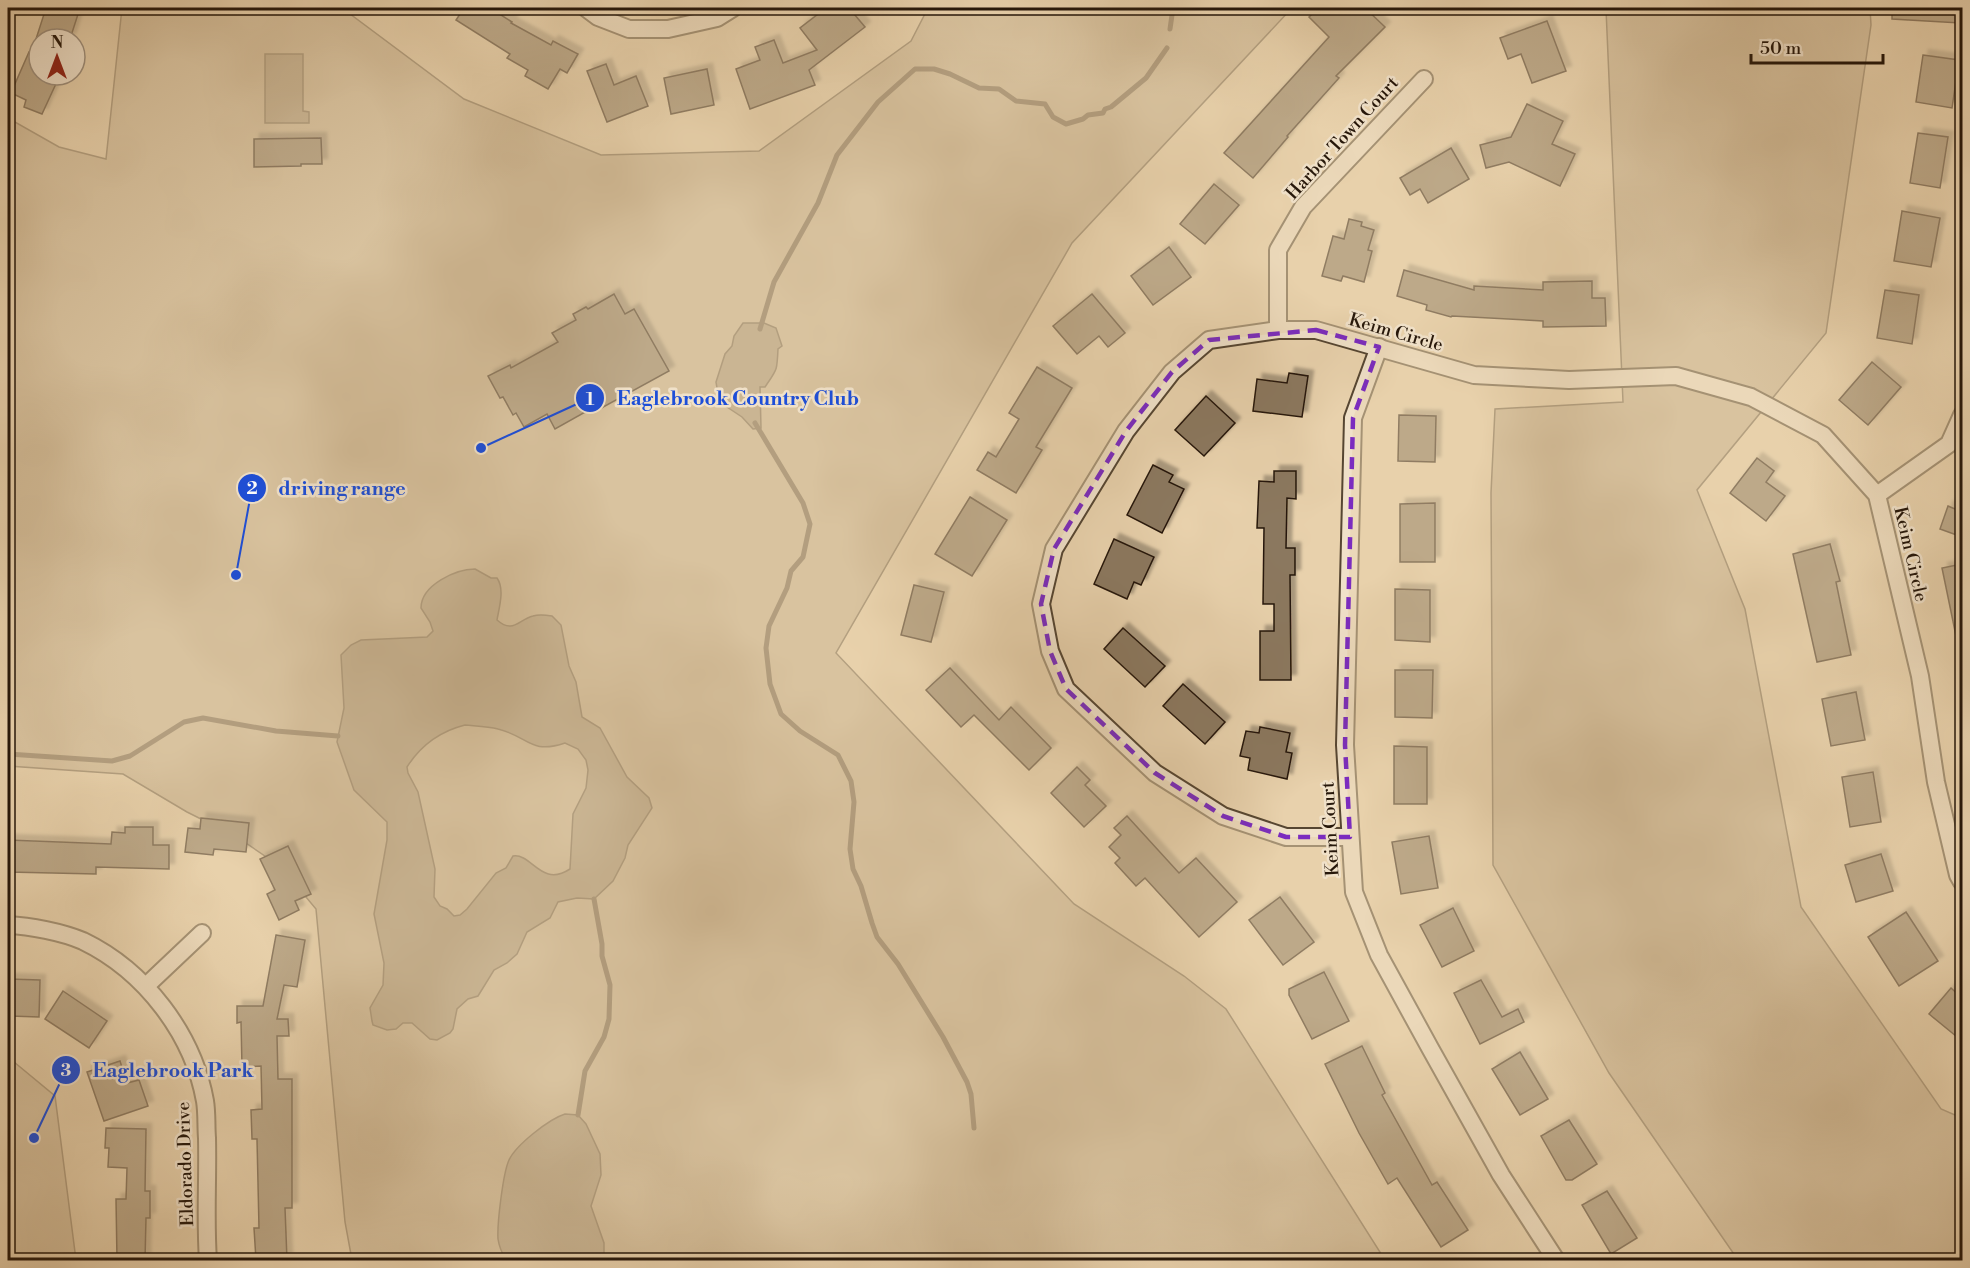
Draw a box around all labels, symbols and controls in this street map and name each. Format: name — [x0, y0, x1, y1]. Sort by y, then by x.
north arrow — [27, 27, 87, 87]
scale bar — [1751, 27, 1883, 65]
text: N — [51, 33, 64, 53]
text: 50 m — [1760, 37, 1802, 60]
street label: Harbor Town Court — [1281, 71, 1404, 205]
street label: Keim Circle — [1346, 308, 1446, 357]
callout: Eaglebrook Country Club — [575, 379, 871, 417]
text: Eaglebrook Country Club — [617, 387, 859, 412]
text: 1 — [586, 388, 595, 411]
callout: driving range — [237, 469, 418, 507]
text: 2 — [246, 477, 258, 500]
text: driving range — [278, 477, 406, 502]
street label: Keim Circle — [1888, 504, 1933, 604]
street label: Keim Court — [1316, 780, 1344, 877]
callout: Eaglebrook Park — [51, 1051, 266, 1089]
text: 3 — [61, 1059, 72, 1082]
text: Eaglebrook Park — [92, 1059, 254, 1084]
street label: Eldorado Drive — [172, 1101, 199, 1227]

